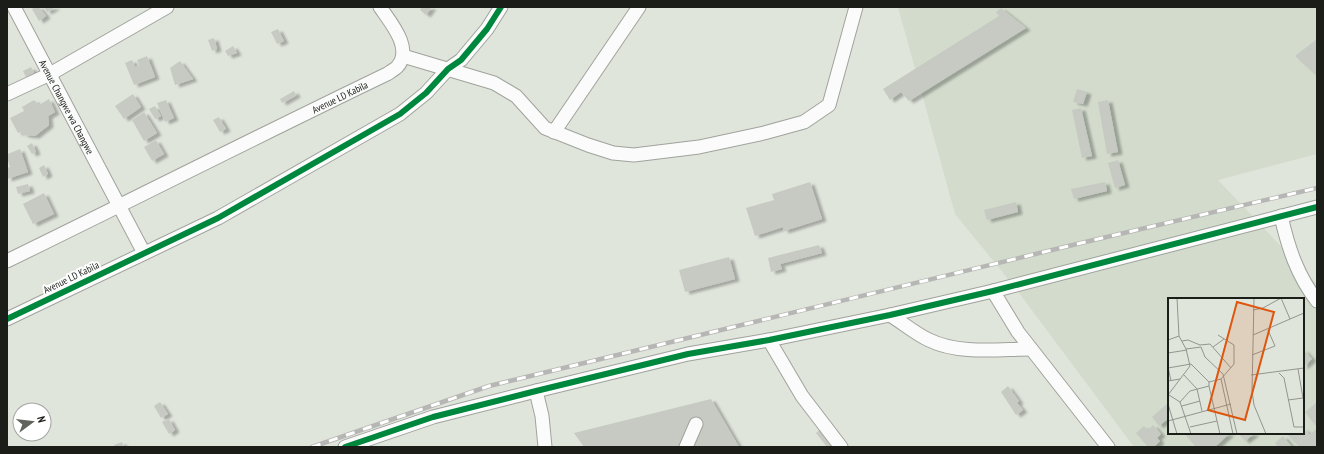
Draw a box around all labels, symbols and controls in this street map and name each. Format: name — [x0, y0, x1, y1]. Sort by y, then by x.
street label: Avenue Changwe wa Changwe — [36, 58, 97, 157]
street label: Avenue LD Kabila — [310, 78, 370, 116]
street label: Avenue LD Kabila — [41, 258, 101, 297]
inset map — [1168, 298, 1304, 434]
north arrow — [12, 402, 52, 442]
text: N — [34, 415, 49, 424]

